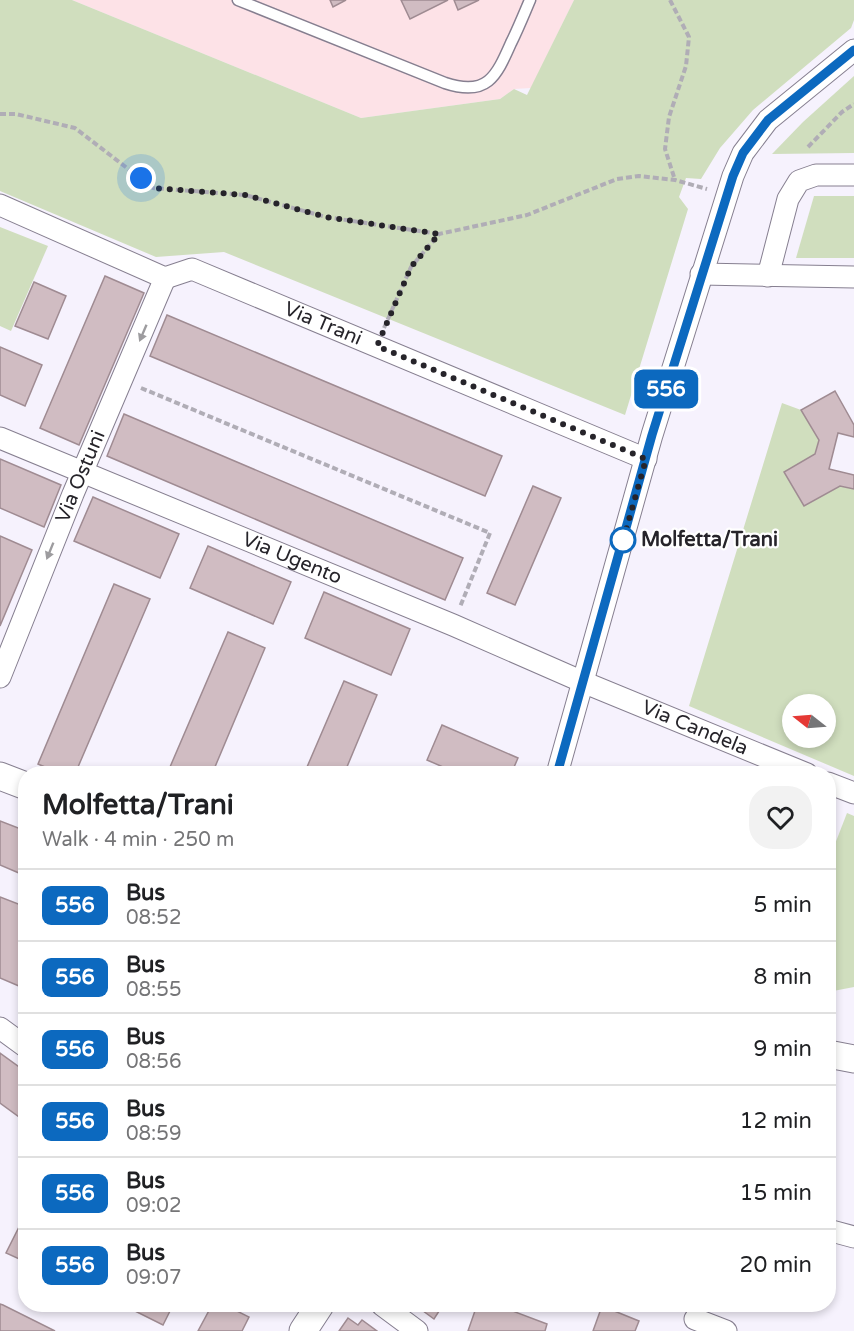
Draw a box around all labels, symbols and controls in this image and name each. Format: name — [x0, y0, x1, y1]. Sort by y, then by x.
your location — [126, 163, 156, 193]
street label: Via Trani — [281, 297, 366, 351]
one-way arrow — [138, 324, 148, 342]
line badge: 556 — [632, 370, 700, 408]
text: 556 — [646, 377, 686, 402]
street label: Via Ostuni — [51, 427, 111, 526]
street label: Via Ugento — [239, 527, 345, 590]
marker: Molfetta/Trani — [610, 527, 636, 553]
place label: Molfetta/Trani — [641, 528, 778, 552]
one-way arrow — [45, 542, 55, 560]
north arrow — [782, 694, 836, 748]
map controls — [782, 694, 836, 748]
street label: Via Candela — [638, 695, 752, 760]
button: heart — [749, 786, 812, 849]
text: Molfetta/Trani — [42, 788, 234, 822]
text: Walk · 4 min · 250 m — [42, 828, 234, 852]
text: Bus — [126, 880, 165, 906]
text: 5 min — [753, 892, 812, 918]
text: 556 — [55, 893, 95, 918]
text: 08:52 — [126, 906, 181, 930]
text: Bus — [126, 952, 165, 978]
text: 8 min — [753, 964, 812, 990]
text: 556 — [55, 965, 95, 990]
text: 08:55 — [126, 978, 181, 1002]
text: Bus — [126, 1024, 165, 1050]
text: 9 min — [753, 1036, 812, 1062]
text: 556 — [55, 1037, 95, 1062]
text: 08:56 — [126, 1050, 181, 1074]
text: Bus — [126, 1096, 165, 1122]
text: 12 min — [740, 1108, 812, 1134]
text: 556 — [55, 1109, 95, 1134]
text: 08:59 — [126, 1122, 181, 1146]
text: Bus — [126, 1168, 165, 1194]
text: 15 min — [740, 1180, 812, 1206]
text: 556 — [55, 1181, 95, 1206]
text: 09:02 — [126, 1194, 181, 1218]
text: Bus — [126, 1240, 165, 1266]
text: 20 min — [740, 1252, 812, 1278]
text: 556 — [55, 1253, 95, 1278]
text: 09:07 — [126, 1266, 181, 1290]

